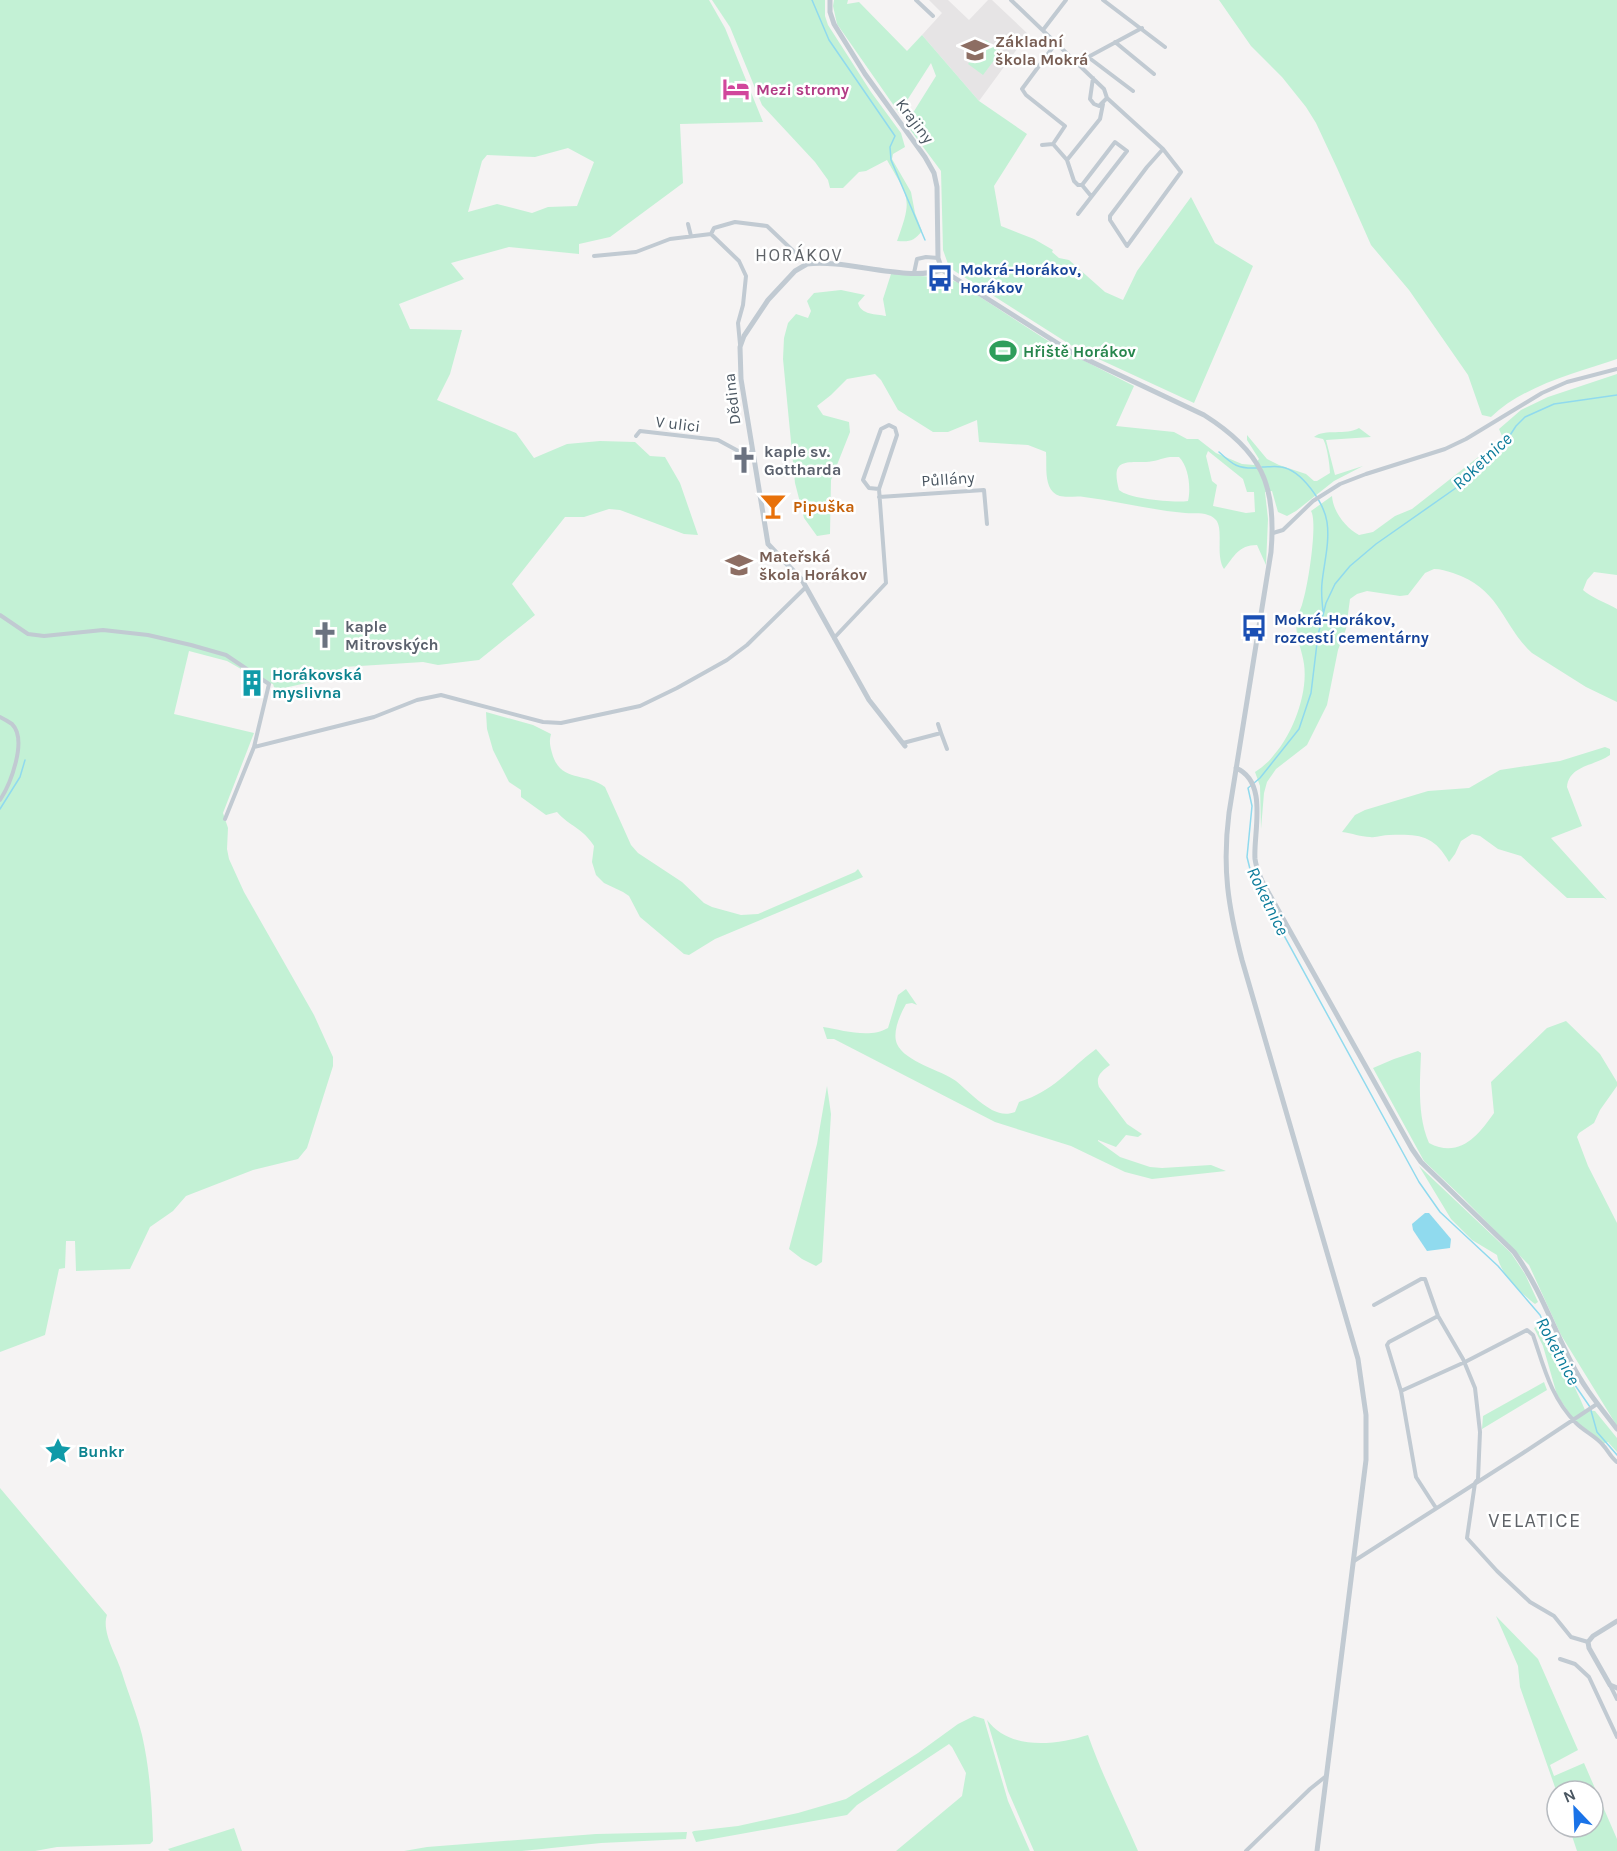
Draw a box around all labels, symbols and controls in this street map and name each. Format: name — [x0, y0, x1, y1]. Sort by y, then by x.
place label: Základní škola Mokrá — [995, 32, 1088, 69]
school or university icon: Základní škola Mokrá — [960, 35, 990, 65]
hotel icon: Mezi stromy — [721, 74, 751, 104]
place label: Mezi stromy — [756, 80, 849, 99]
street label: Krajiny — [892, 95, 938, 148]
district label: HORÁKOV — [755, 243, 843, 266]
place label: Mokrá-Horákov, Horákov — [960, 260, 1081, 297]
bus stop icon: Mokrá-Horákov, Horákov — [925, 263, 955, 293]
sports icon: Hřiště Horákov — [988, 336, 1018, 366]
place label: Hřiště Horákov — [1023, 342, 1137, 361]
street label: Dědina — [719, 372, 745, 426]
street label: V ulici — [655, 412, 701, 436]
water label: Roketnice — [1448, 428, 1516, 494]
place label: kaple sv. Gottharda — [764, 442, 841, 479]
church icon: kaple sv. Gottharda — [729, 445, 759, 475]
street label: Půllány — [921, 468, 976, 490]
bar icon: Pipuška — [758, 491, 788, 521]
place label: Pipuška — [793, 497, 855, 516]
place label: Mateřská škola Horákov — [759, 547, 868, 584]
school or university icon: Mateřská škola Horákov — [724, 550, 754, 580]
place label: Mokrá-Horákov, rozcestí cementárny — [1274, 610, 1429, 647]
bus stop icon: Mokrá-Horákov, rozcestí cementárny — [1239, 613, 1269, 643]
place label: kaple Mitrovských — [345, 617, 439, 654]
church icon: kaple Mitrovských — [310, 620, 340, 650]
place label: Horákovská myslivna — [272, 665, 362, 702]
building icon: Horákovská myslivna — [237, 668, 267, 698]
water label: Roketnice — [1242, 863, 1294, 939]
water label: Roketnice — [1531, 1313, 1585, 1389]
place icon: Bunkr — [43, 1436, 73, 1466]
place label: Bunkr — [78, 1442, 125, 1461]
district label: VELATICE — [1488, 1509, 1582, 1532]
north arrow — [1545, 1779, 1605, 1839]
text: N — [1560, 1785, 1578, 1807]

